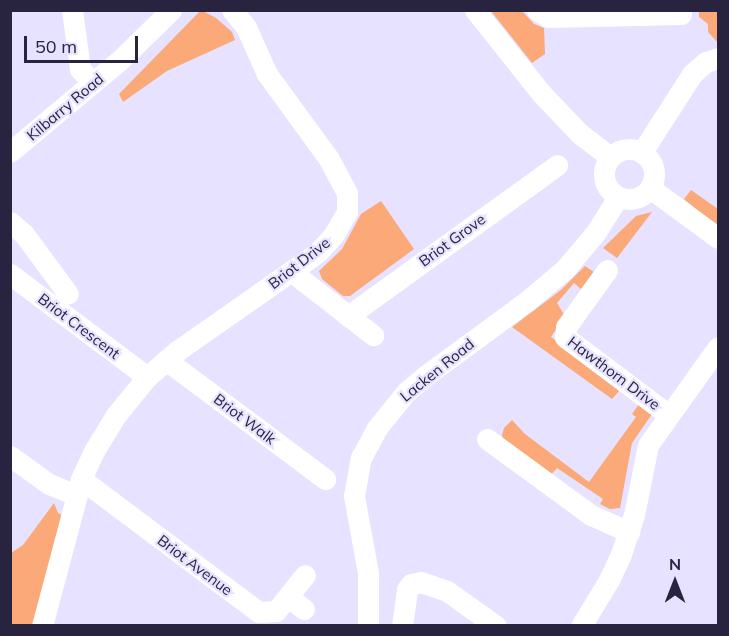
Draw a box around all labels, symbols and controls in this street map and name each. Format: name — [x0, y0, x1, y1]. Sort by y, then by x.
scale bar — [27, 24, 141, 62]
text: 50 m — [35, 35, 77, 58]
street label: Kilbarry Road — [23, 70, 107, 144]
street label: Briot Grove — [415, 210, 489, 270]
street label: Briot Drive — [265, 233, 333, 293]
street label: Briot Crescent — [35, 289, 123, 363]
street label: Hawthorn Drive — [564, 333, 664, 413]
street label: Lacken Road — [396, 335, 478, 405]
street label: Briot Walk — [210, 390, 280, 448]
street label: Briot Avenue — [154, 531, 236, 599]
north arrow — [645, 552, 705, 612]
text: N — [669, 554, 681, 574]

